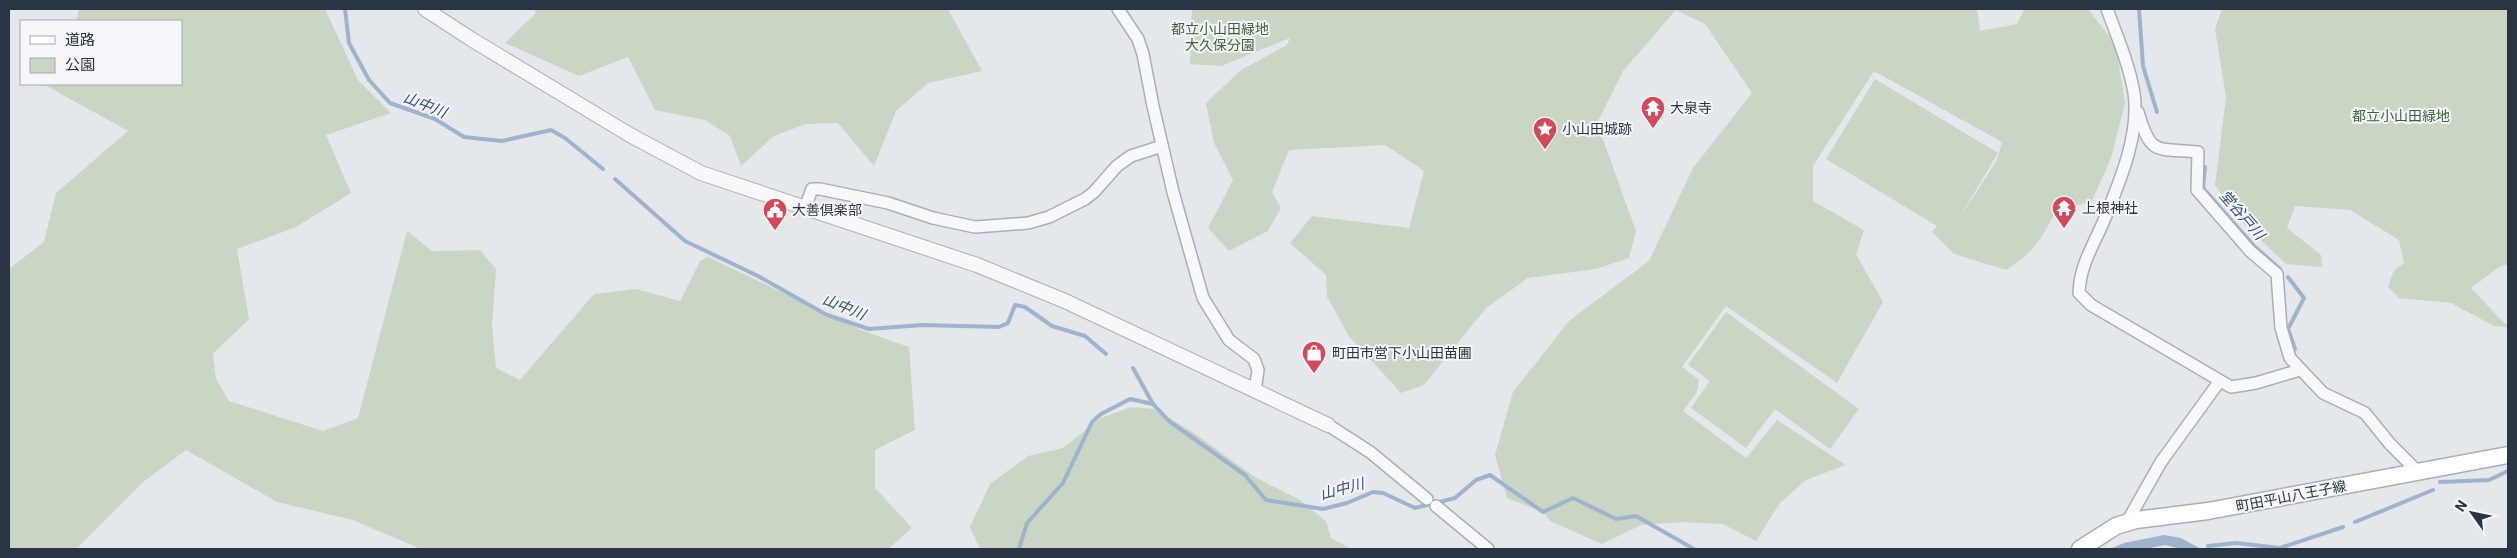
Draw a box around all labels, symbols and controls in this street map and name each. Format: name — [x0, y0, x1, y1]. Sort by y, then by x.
legend — [20, 20, 182, 85]
park label: 都立小山田緑地 大久保分園 — [1171, 21, 1269, 53]
text: 道路 — [65, 31, 95, 49]
text: 公園 — [65, 56, 95, 74]
water label: 山中川 — [401, 88, 451, 123]
temple icon: 大泉寺 — [1640, 95, 1666, 129]
place label: 大泉寺 — [1670, 100, 1712, 116]
park label: 都立小山田緑地 — [2352, 108, 2450, 124]
place icon: 小山田城跡 — [1532, 116, 1558, 150]
place label: 小山田城跡 — [1562, 121, 1632, 137]
water label: 堂谷戸川 — [2216, 186, 2270, 245]
temple icon: 上根神社 — [2051, 195, 2077, 229]
public building icon: 大善倶楽部 — [762, 197, 788, 231]
place label: 上根神社 — [2082, 200, 2138, 216]
place label: 大善倶楽部 — [792, 202, 862, 218]
water label: 山中川 — [820, 290, 870, 325]
shop icon: 町田市営下小山田苗圃 — [1301, 340, 1327, 374]
place label: 町田市営下小山田苗圃 — [1332, 345, 1472, 361]
water label: 山中川 — [1318, 474, 1368, 504]
street label: 町田平山八王子線 — [2235, 477, 2347, 515]
north arrow — [2447, 488, 2497, 538]
text: N — [2452, 497, 2471, 514]

